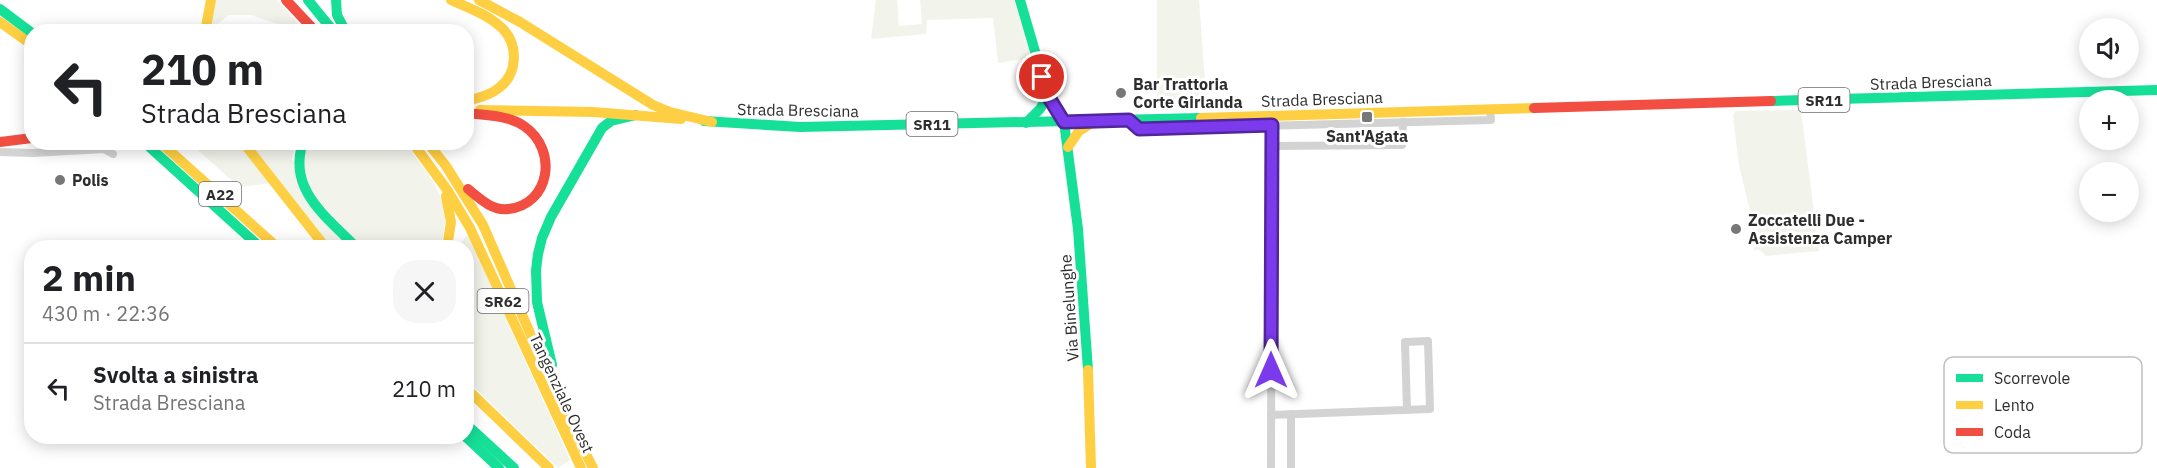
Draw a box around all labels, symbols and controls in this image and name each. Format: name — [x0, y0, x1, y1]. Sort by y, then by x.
map controls — [2079, 18, 2139, 222]
button: sound — [2079, 18, 2139, 78]
text: 210 m — [141, 42, 264, 97]
icon: left — [42, 48, 120, 126]
pin — [1016, 51, 1067, 102]
icon: arrive — [1025, 60, 1058, 93]
street label: Strada Bresciana — [1870, 70, 1993, 94]
place label: Bar Trattoria Corte Girlanda — [1133, 74, 1243, 112]
marker: Bar Trattoria Corte Girlanda — [1114, 86, 1128, 100]
street label: Strada Bresciana — [1261, 87, 1384, 111]
road number: SR11 — [1798, 88, 1850, 112]
button: + — [2079, 90, 2139, 150]
text: Strada Bresciana — [141, 95, 347, 130]
street label: Strada Bresciana — [737, 99, 860, 121]
marker: Sant'Agata — [1360, 110, 1374, 124]
road number: SR11 — [906, 112, 958, 136]
place label: Sant'Agata — [1326, 126, 1408, 146]
button: − — [2079, 162, 2139, 222]
place label: Polis — [72, 170, 109, 190]
marker: Polis — [53, 173, 67, 187]
road number: A22 — [199, 182, 241, 206]
place label: Zoccatelli Due - Assistenza Camper — [1748, 210, 1893, 248]
marker: Zoccatelli Due - Assistenza Camper — [1729, 222, 1743, 236]
text: 2 min — [42, 254, 136, 301]
street label: Via Binelunghe — [1055, 254, 1083, 362]
button: close — [393, 260, 456, 323]
road number: SR62 — [478, 289, 528, 313]
text: 430 m · 22:36 — [42, 300, 170, 327]
street label: Tangenziale Ovest — [525, 330, 599, 456]
position arrow — [1239, 338, 1303, 402]
legend — [1944, 357, 2142, 453]
text: Svolta a sinistra — [93, 360, 258, 389]
text: Scorrevole — [1994, 368, 2071, 388]
icon: left — [42, 372, 75, 405]
text: 210 m — [392, 374, 456, 403]
text: Strada Bresciana — [93, 389, 245, 416]
text: Lento — [1994, 395, 2034, 415]
text: Coda — [1994, 422, 2031, 442]

